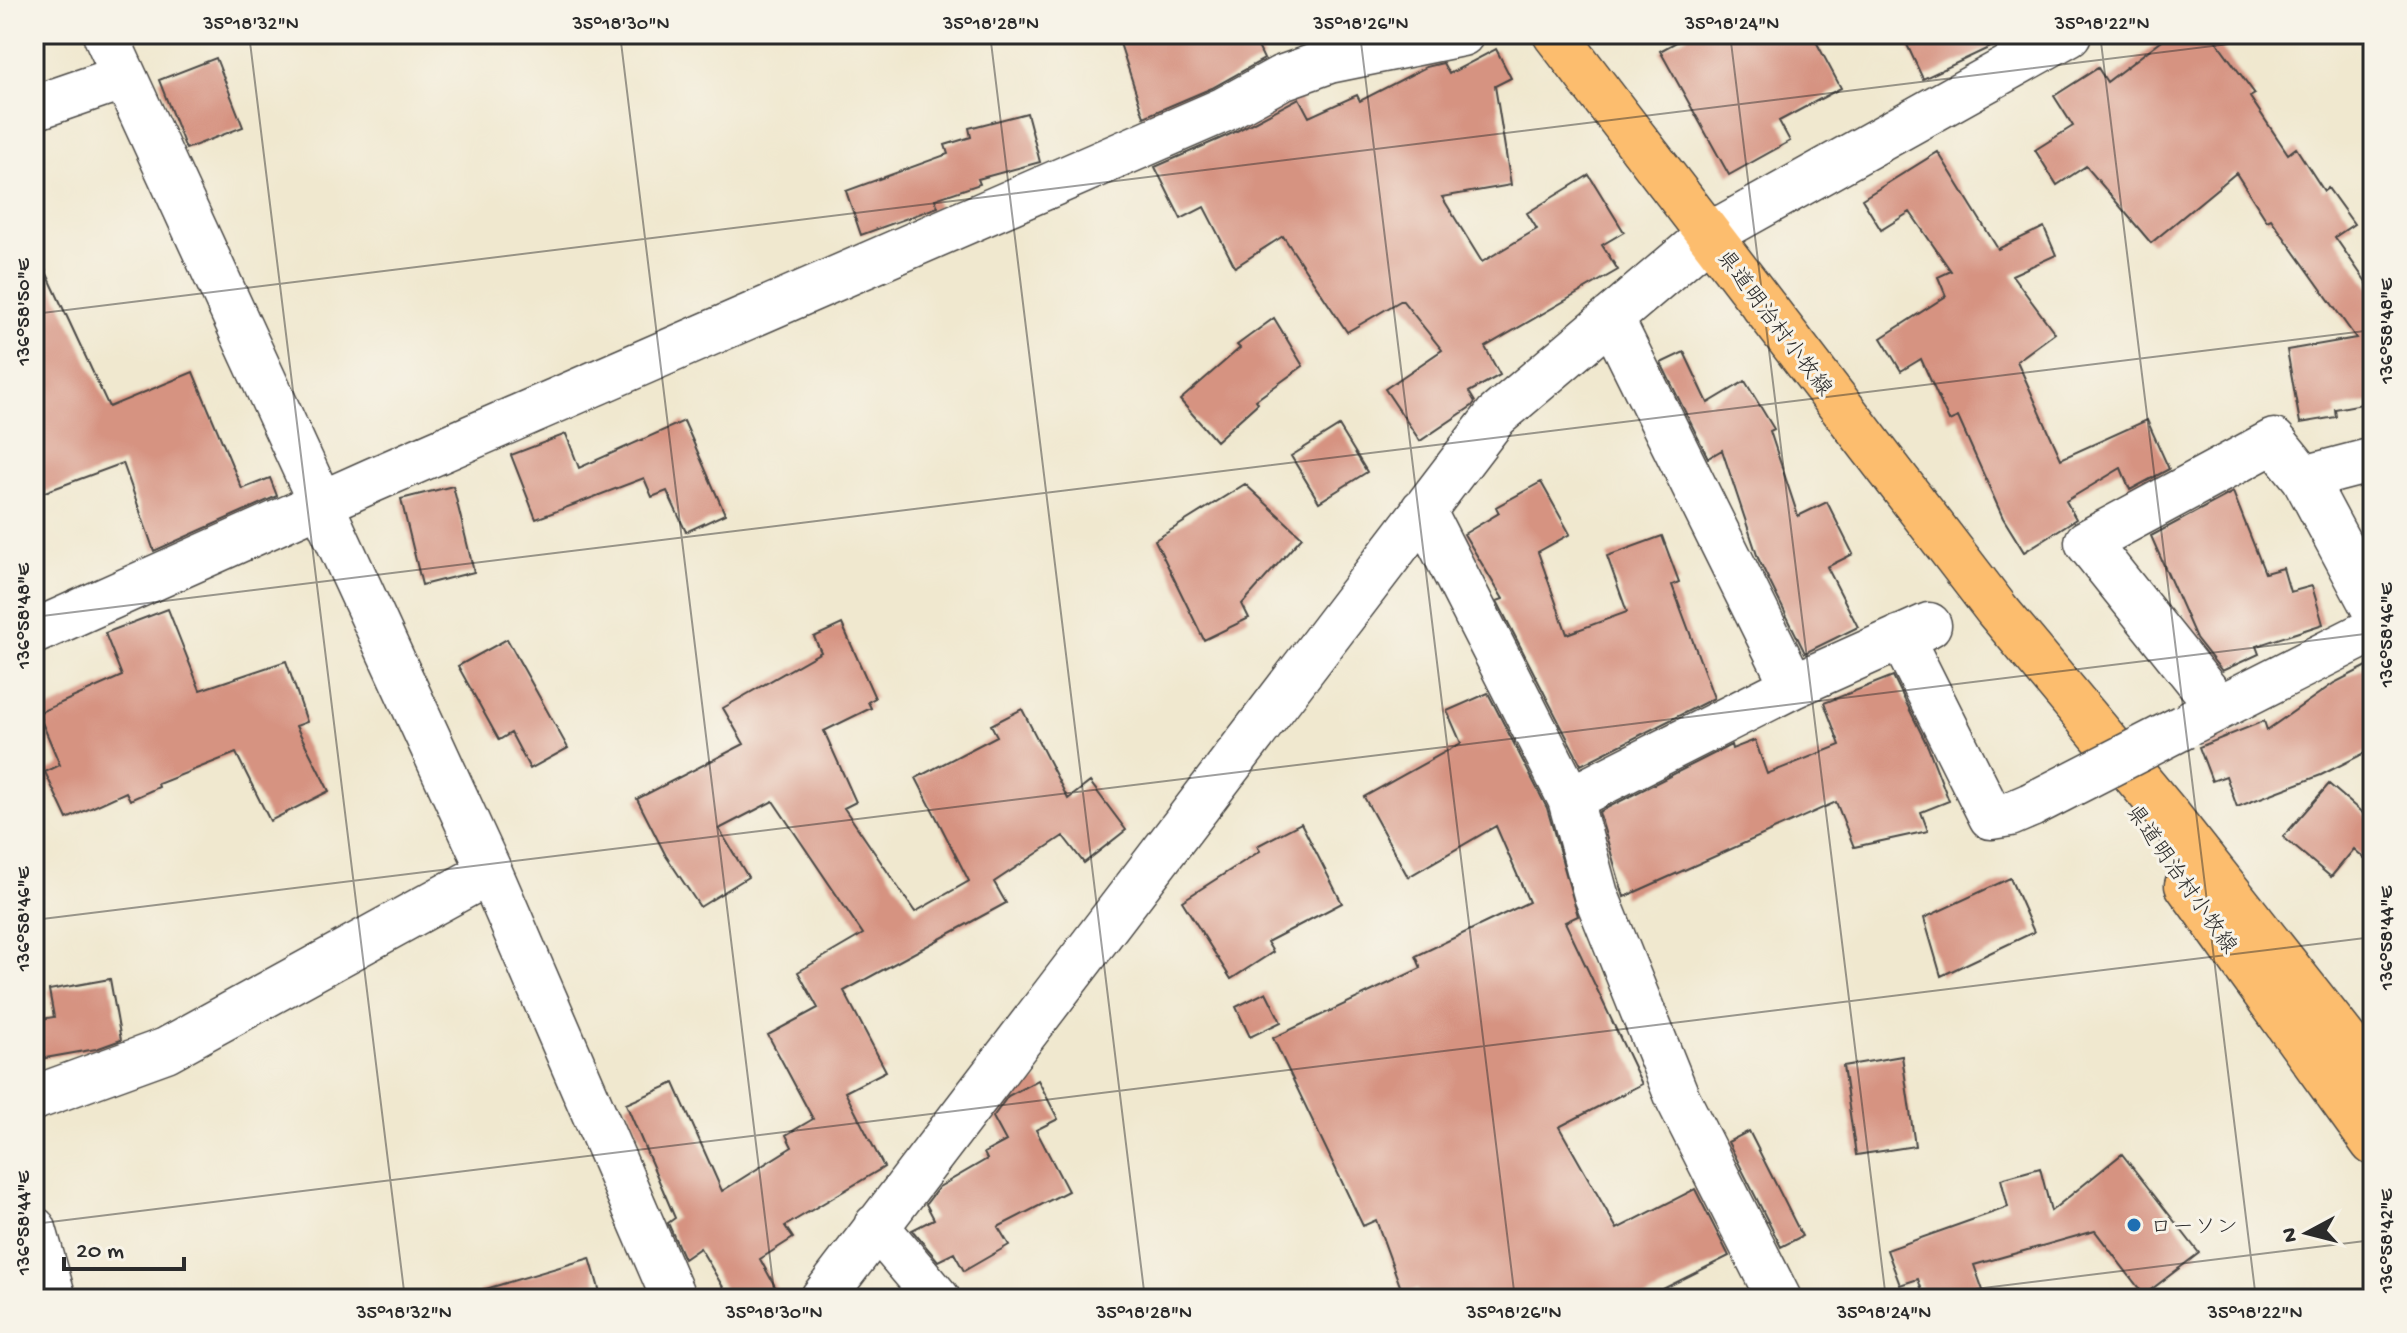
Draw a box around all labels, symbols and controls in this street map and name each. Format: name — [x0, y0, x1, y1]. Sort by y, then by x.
text: 35°18'32"N — [202, 14, 299, 37]
text: 35°18'30"N — [571, 14, 670, 37]
text: 35°18'28"N — [942, 14, 1039, 37]
text: 35°18'26"N — [1312, 14, 1409, 37]
text: 35°18'24"N — [1684, 14, 1779, 37]
text: 35°18'22"N — [2054, 14, 2149, 37]
street label: 県道明治村小牧線 — [1709, 246, 1837, 403]
text: 136°58'50"E — [14, 257, 37, 366]
text: 136°58'48"E — [2377, 277, 2400, 385]
text: 136°58'48"E — [14, 562, 37, 670]
text: 136°58'46"E — [2377, 581, 2400, 688]
street label: 県道明治村小牧線 — [2119, 800, 2242, 960]
text: 136°58'46"E — [14, 865, 37, 972]
text: 136°58'44"E — [2377, 885, 2400, 991]
text: 136°58'44"E — [14, 1170, 37, 1276]
text: 136°58'42"E — [2377, 1187, 2400, 1294]
north arrow — [2267, 1193, 2347, 1273]
marker: ローソン — [2125, 1216, 2143, 1234]
place label: ローソン — [2150, 1216, 2238, 1242]
scale bar — [64, 1221, 184, 1271]
text: N — [2277, 1226, 2305, 1244]
text: 20 m — [76, 1238, 124, 1267]
text: 35°18'32"N — [355, 1303, 452, 1326]
text: 35°18'30"N — [724, 1303, 823, 1326]
text: 35°18'28"N — [1095, 1303, 1192, 1326]
text: 35°18'26"N — [1465, 1303, 1562, 1326]
text: 35°18'24"N — [1836, 1303, 1931, 1326]
text: 35°18'22"N — [2207, 1303, 2302, 1326]

